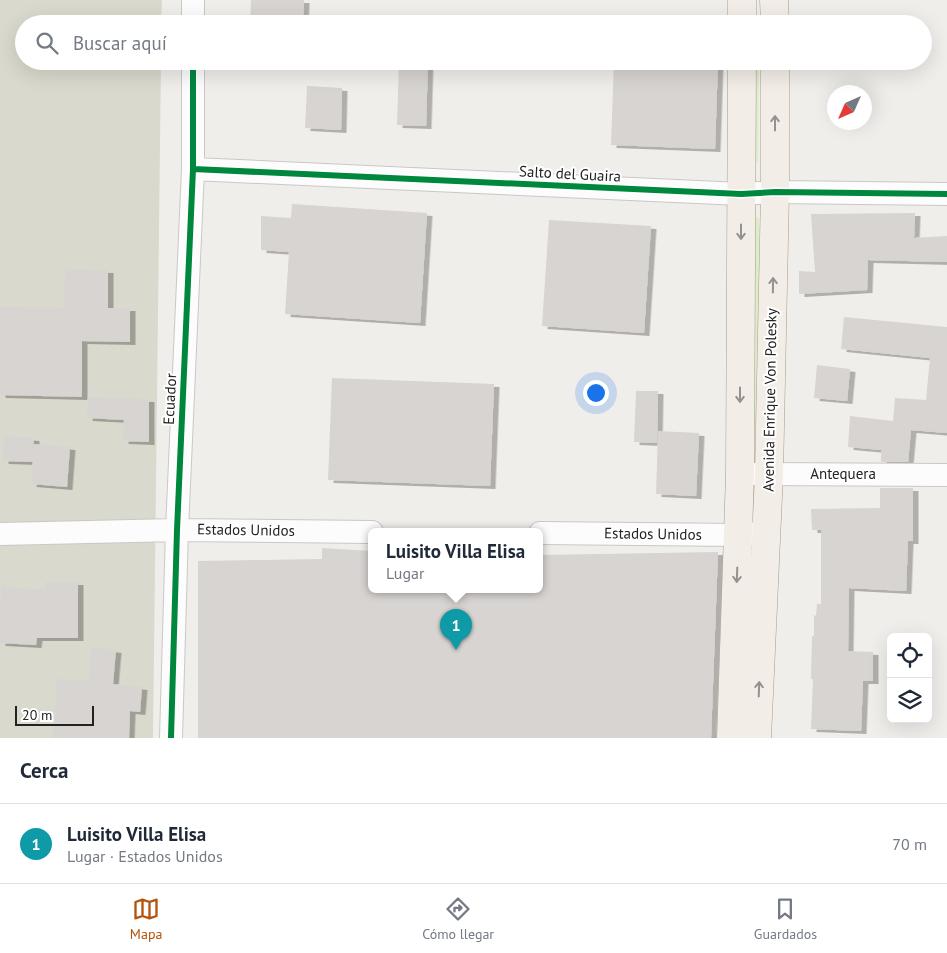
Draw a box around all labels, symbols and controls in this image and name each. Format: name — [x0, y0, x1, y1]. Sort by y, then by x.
search box — [15, 15, 932, 70]
icon: search — [33, 29, 61, 57]
text: Buscar aquí — [73, 31, 167, 55]
north arrow — [827, 85, 872, 130]
one-way arrow — [770, 115, 780, 132]
street label: Salto del Guaira — [519, 161, 622, 186]
one-way arrow — [736, 224, 746, 240]
one-way arrow — [768, 278, 778, 294]
street label: Avenida Enrique Von Polesky — [758, 308, 781, 492]
street label: Ecuador — [159, 373, 180, 425]
your location — [583, 380, 609, 406]
one-way arrow — [735, 386, 745, 403]
street label: Antequera — [810, 464, 876, 483]
street label: Estados Unidos — [197, 519, 295, 540]
street label: Estados Unidos — [604, 523, 702, 544]
popup — [368, 528, 543, 593]
text: Luisito Villa Elisa — [386, 539, 525, 563]
text: Lugar — [386, 563, 424, 583]
one-way arrow — [732, 567, 741, 583]
pin: 1 — [440, 609, 472, 650]
map controls — [887, 633, 932, 723]
button: locate — [887, 633, 932, 678]
button: layers — [887, 678, 932, 723]
one-way arrow — [755, 682, 764, 698]
scale bar — [15, 703, 94, 726]
text: 20 m — [22, 706, 52, 724]
text: Cerca — [20, 757, 69, 784]
text: Luisito Villa Elisa — [67, 822, 206, 846]
text: 1 — [31, 834, 41, 854]
text: 70 m — [892, 834, 927, 854]
text: Lugar · Estados Unidos — [67, 846, 223, 866]
tab: Mapa — [130, 895, 162, 943]
tab: Cómo llegar — [422, 895, 494, 943]
tab: Guardados — [754, 895, 817, 943]

